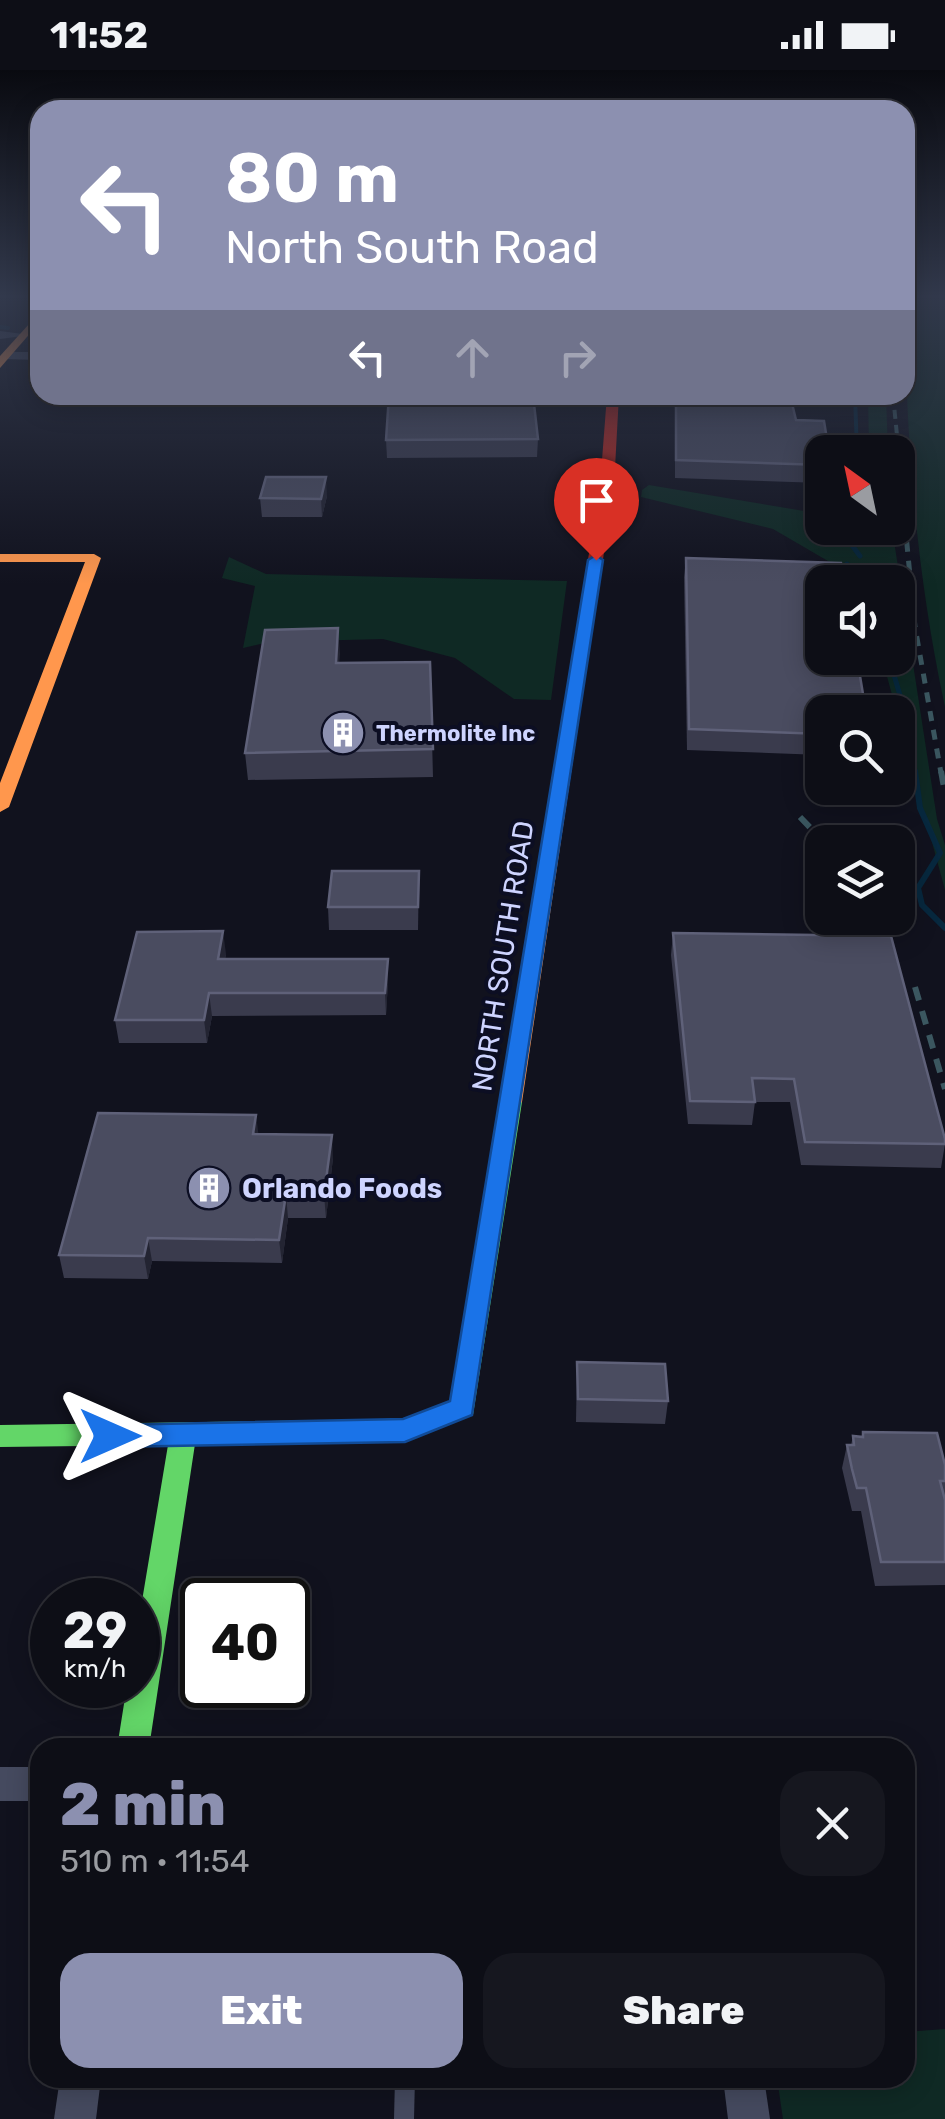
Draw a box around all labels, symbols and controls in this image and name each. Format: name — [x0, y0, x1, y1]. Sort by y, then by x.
text: 11:52 — [50, 12, 148, 58]
text: 80 m — [225, 137, 399, 220]
icon: left — [60, 140, 190, 270]
text: North South Road — [225, 221, 599, 274]
icon: left — [340, 330, 395, 385]
icon: ahead — [445, 330, 500, 385]
icon: right — [550, 330, 605, 385]
north arrow — [805, 435, 915, 545]
map controls — [805, 435, 915, 935]
pin — [554, 458, 639, 561]
icon: arrive — [569, 473, 624, 528]
button: sound — [805, 565, 915, 675]
button: search — [805, 695, 915, 805]
building icon: Thermolite Inc — [320, 710, 366, 756]
place label: Thermolite Inc — [376, 720, 535, 747]
street label: NORTH SOUTH ROAD — [465, 818, 541, 1094]
button: layers — [805, 825, 915, 935]
building icon: Orlando Foods — [186, 1165, 232, 1211]
place label: Orlando Foods — [242, 1172, 442, 1205]
position arrow — [58, 1384, 162, 1488]
speed limit sign: 40 — [180, 1578, 310, 1708]
text: 29 — [63, 1601, 127, 1661]
text: km/h — [64, 1654, 126, 1683]
text: 2 min — [60, 1769, 226, 1840]
button: close — [780, 1771, 885, 1876]
text: 510 m · 11:54 — [60, 1842, 250, 1880]
button: Exit — [60, 1953, 463, 2068]
button: Share — [483, 1953, 885, 2068]

